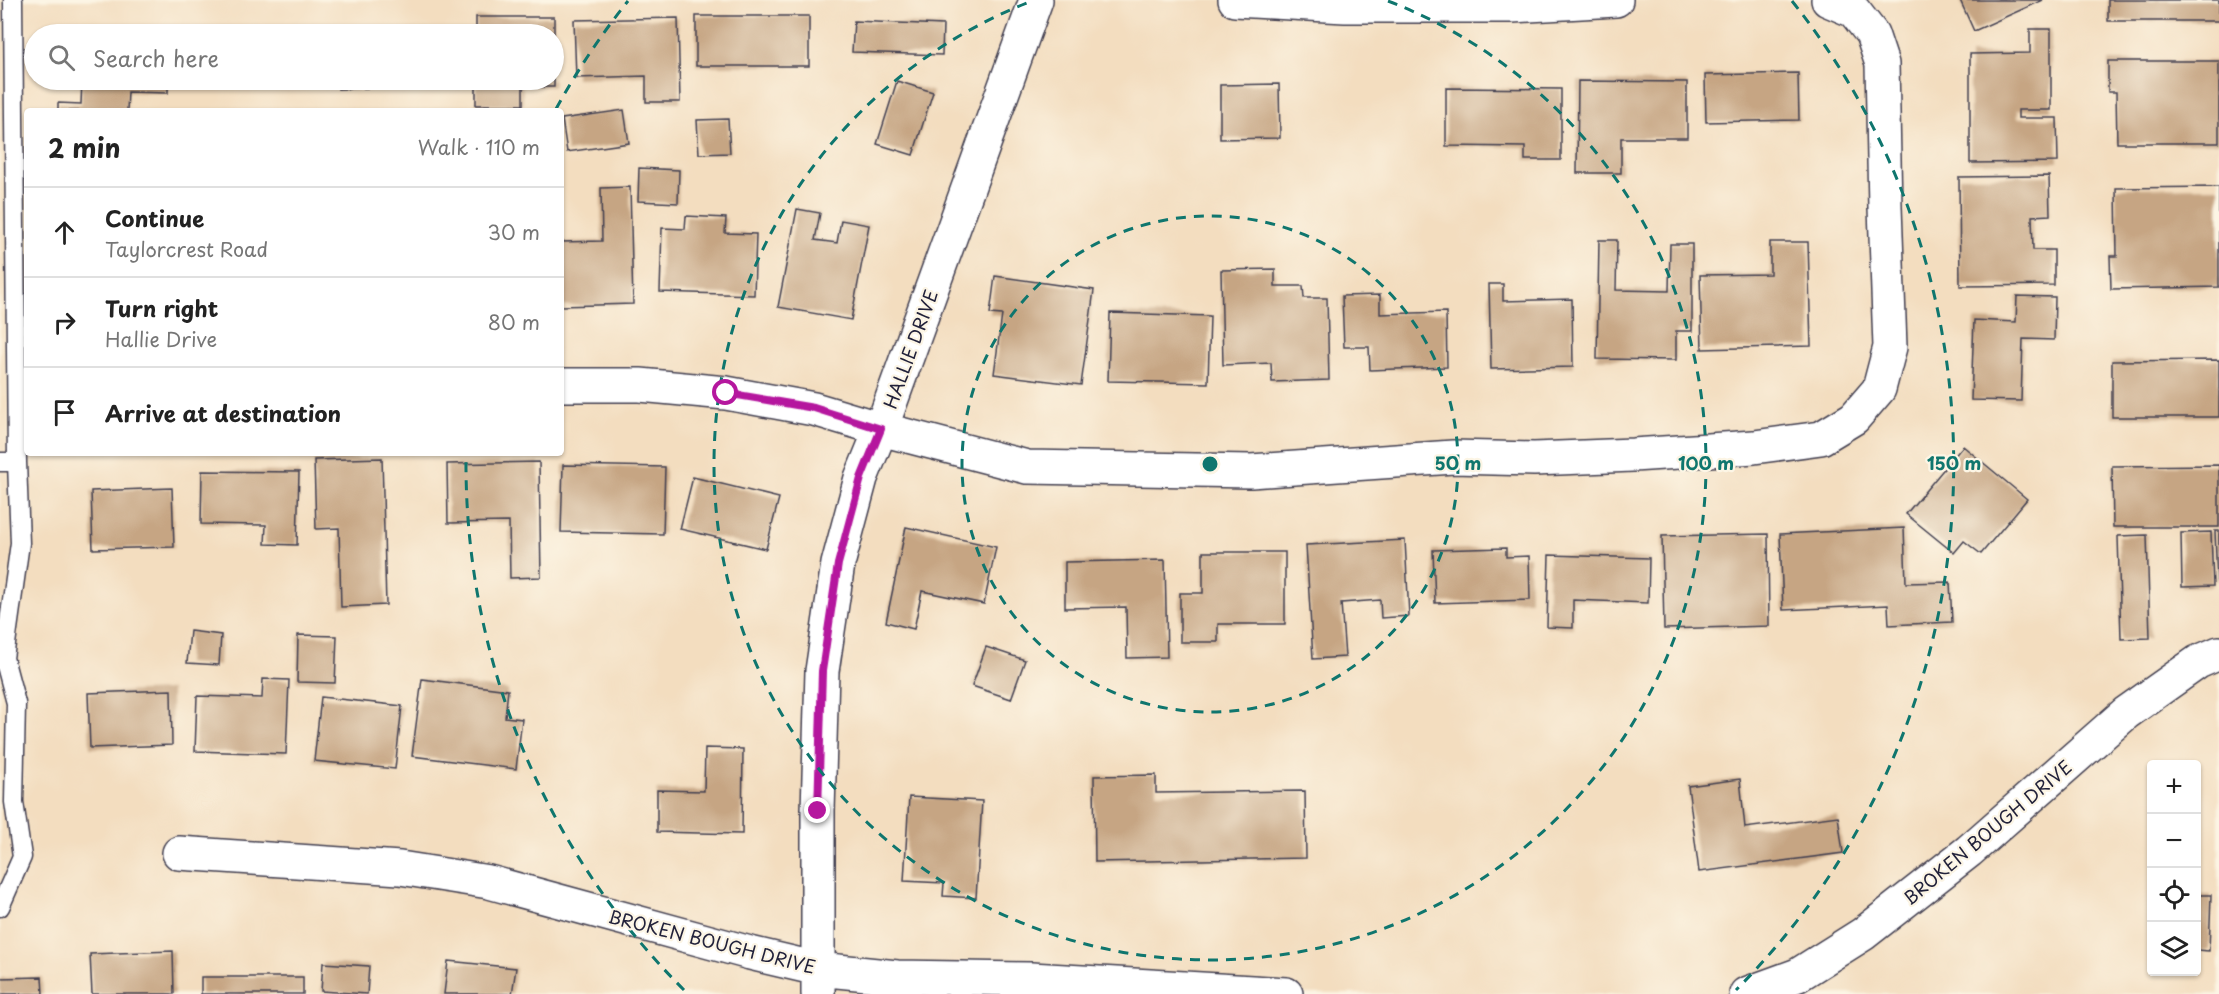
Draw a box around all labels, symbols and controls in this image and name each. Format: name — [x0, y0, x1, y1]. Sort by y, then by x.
search box — [24, 24, 564, 90]
icon: search — [45, 41, 78, 74]
text: Search here — [93, 41, 219, 74]
text: 2 min — [48, 128, 121, 167]
text: Walk · 110 m — [418, 132, 540, 162]
text: Continue — [105, 201, 204, 234]
icon: ahead — [48, 216, 81, 249]
text: 30 m — [487, 217, 540, 247]
text: Taylorcrest Road — [105, 234, 268, 264]
street label: HALLIE DRIVE — [876, 286, 944, 412]
text: Turn right — [105, 291, 218, 324]
icon: right — [48, 306, 81, 339]
text: 80 m — [488, 307, 540, 337]
text: Hallie Drive — [105, 324, 217, 354]
route start — [712, 379, 738, 405]
icon: arrive — [48, 396, 81, 429]
text: Arrive at destination — [105, 396, 341, 429]
text: 50 m — [1435, 449, 1481, 476]
text: 100 m — [1678, 449, 1734, 476]
text: 150 m — [1927, 449, 1981, 476]
centre of rings — [1200, 454, 1220, 474]
street label: BROKEN BOUGH DRIVE — [1897, 753, 2077, 911]
map controls — [2147, 760, 2201, 976]
button: + — [2147, 760, 2201, 814]
route end — [804, 797, 830, 823]
button: − — [2147, 814, 2201, 868]
button: locate — [2147, 868, 2201, 922]
street label: BROKEN BOUGH DRIVE — [605, 902, 819, 980]
button: layers — [2147, 922, 2201, 976]

